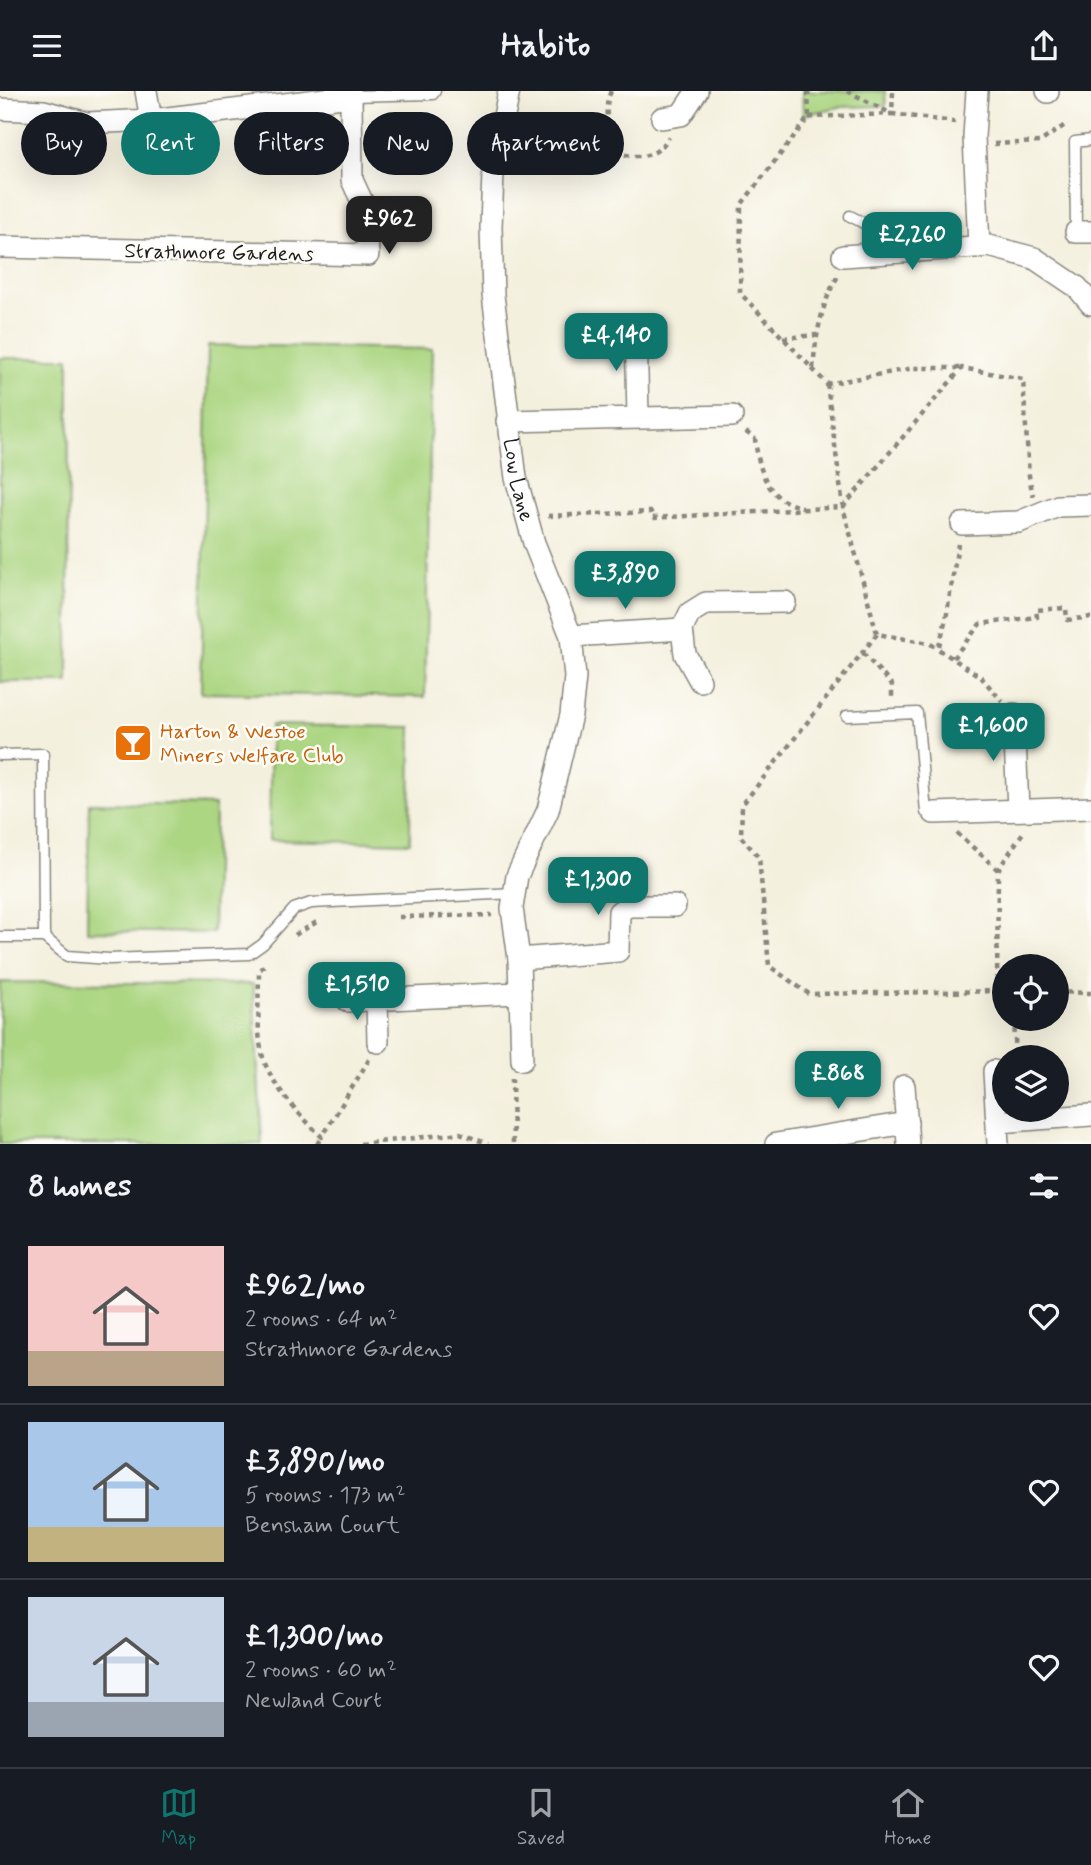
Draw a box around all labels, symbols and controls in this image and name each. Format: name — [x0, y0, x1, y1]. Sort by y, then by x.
text: Habito — [501, 25, 590, 67]
icon: menu — [28, 27, 66, 65]
icon: share — [1025, 27, 1063, 65]
chip: Buy — [21, 112, 107, 175]
chip: Rent — [121, 112, 220, 175]
chip: Filters — [234, 112, 349, 175]
chip: New — [363, 112, 453, 175]
chip: Apartment — [467, 112, 624, 175]
pin: £962 — [348, 197, 430, 256]
text: £962 — [362, 204, 416, 234]
pin: £2,260 — [855, 213, 969, 272]
text: £2,260 — [878, 220, 946, 250]
street label: Strathmore Gardens — [124, 237, 314, 269]
pin: £4,140 — [559, 313, 673, 373]
text: £4,140 — [581, 321, 651, 351]
street label: Low Lane — [496, 436, 540, 525]
pin: £3,890 — [568, 552, 682, 611]
text: £3,890 — [590, 559, 660, 589]
pin: £1,600 — [936, 703, 1050, 763]
text: £1,600 — [958, 711, 1028, 741]
place label: Harton & Westoe Miners Welfare Club — [160, 718, 344, 770]
bar icon: Harton & Westoe Miners Welfare Club — [112, 722, 154, 764]
pin: £1,300 — [541, 857, 655, 917]
text: £1,300 — [564, 865, 632, 895]
map controls — [992, 954, 1069, 1122]
button: locate — [992, 954, 1069, 1031]
pin: £1,510 — [300, 963, 414, 1022]
text: £1,510 — [324, 970, 390, 1000]
button: layers — [992, 1045, 1069, 1122]
pin: £868 — [797, 1051, 879, 1111]
text: £868 — [811, 1059, 865, 1089]
text: 8 homes — [28, 1167, 131, 1206]
icon: filters — [1025, 1167, 1063, 1205]
text: £962/mo — [245, 1266, 365, 1305]
icon: home — [84, 1274, 168, 1358]
icon: heart — [1025, 1297, 1063, 1335]
text: 2 rooms · 64 m² — [245, 1305, 397, 1335]
text: Strathmore Gardens — [245, 1335, 452, 1365]
text: £3,890/mo — [245, 1442, 385, 1481]
icon: home — [84, 1450, 168, 1534]
icon: heart — [1025, 1473, 1063, 1511]
text: 5 rooms · 173 m² — [245, 1481, 405, 1511]
text: Bensham Court — [245, 1511, 400, 1541]
text: £1,300/mo — [245, 1617, 383, 1656]
icon: home — [84, 1625, 168, 1709]
icon: heart — [1025, 1648, 1063, 1686]
text: 2 rooms · 60 m² — [245, 1656, 397, 1686]
text: Newland Court — [245, 1686, 382, 1716]
tab: Map — [160, 1784, 198, 1851]
tab: Saved — [517, 1784, 565, 1851]
tab: Home — [884, 1784, 931, 1851]

